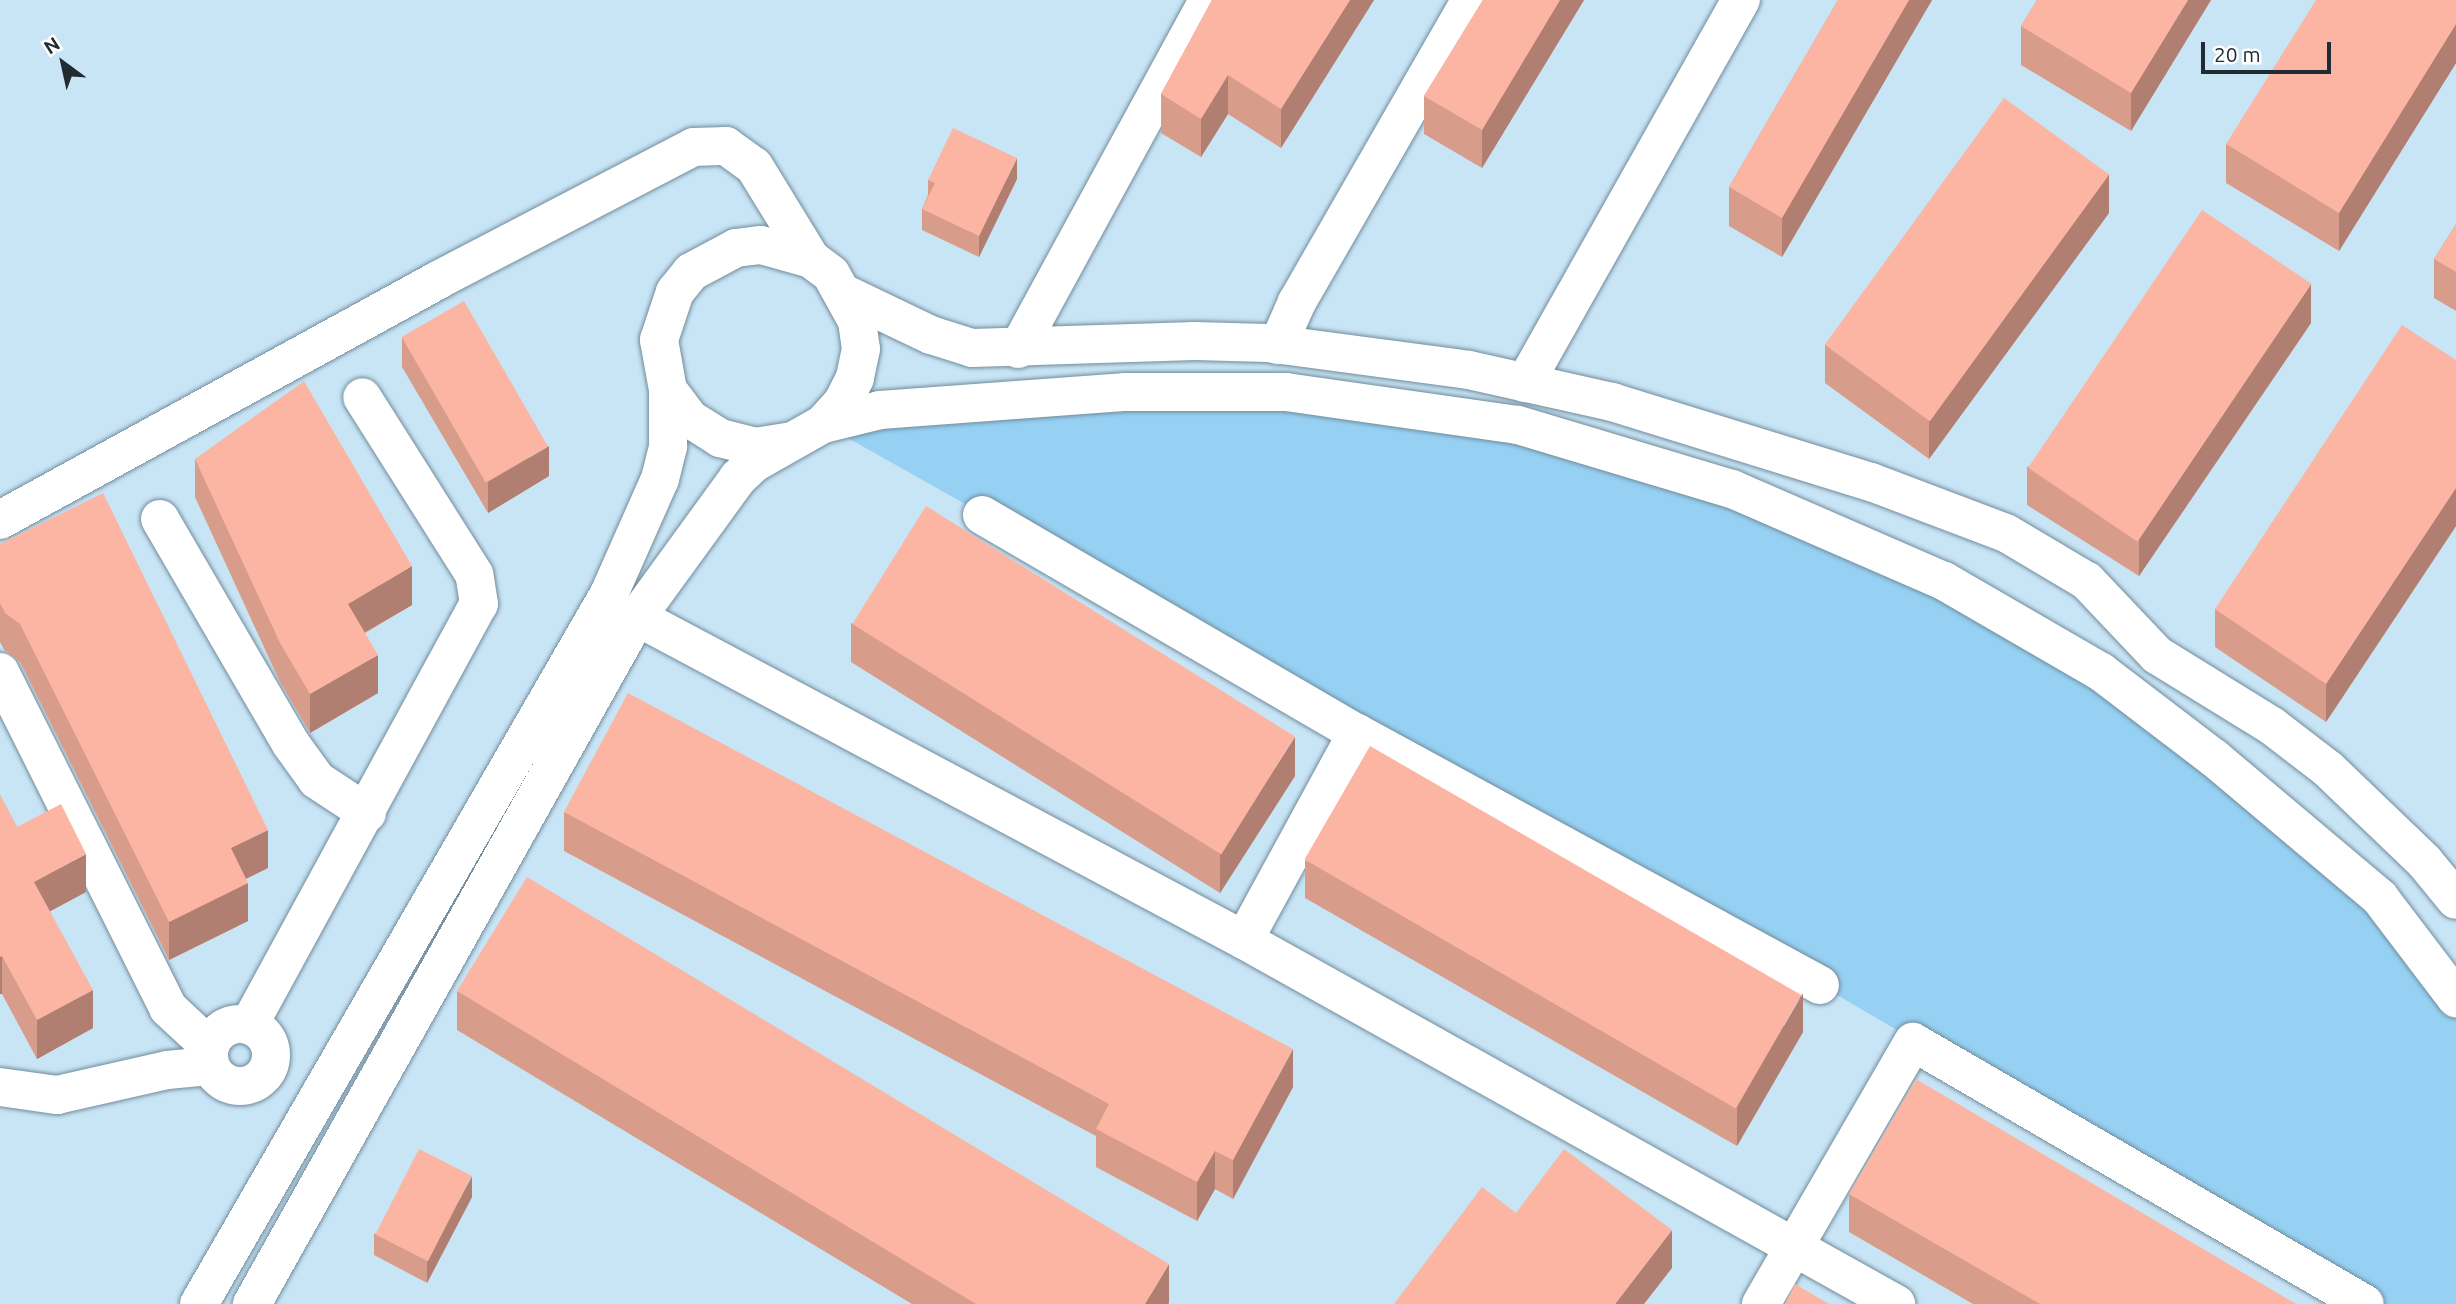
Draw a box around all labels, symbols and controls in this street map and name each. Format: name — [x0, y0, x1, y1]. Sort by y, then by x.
north arrow — [28, 28, 98, 98]
scale bar — [2204, 28, 2334, 72]
text: N — [40, 32, 64, 58]
text: 20 m — [2214, 42, 2261, 66]

